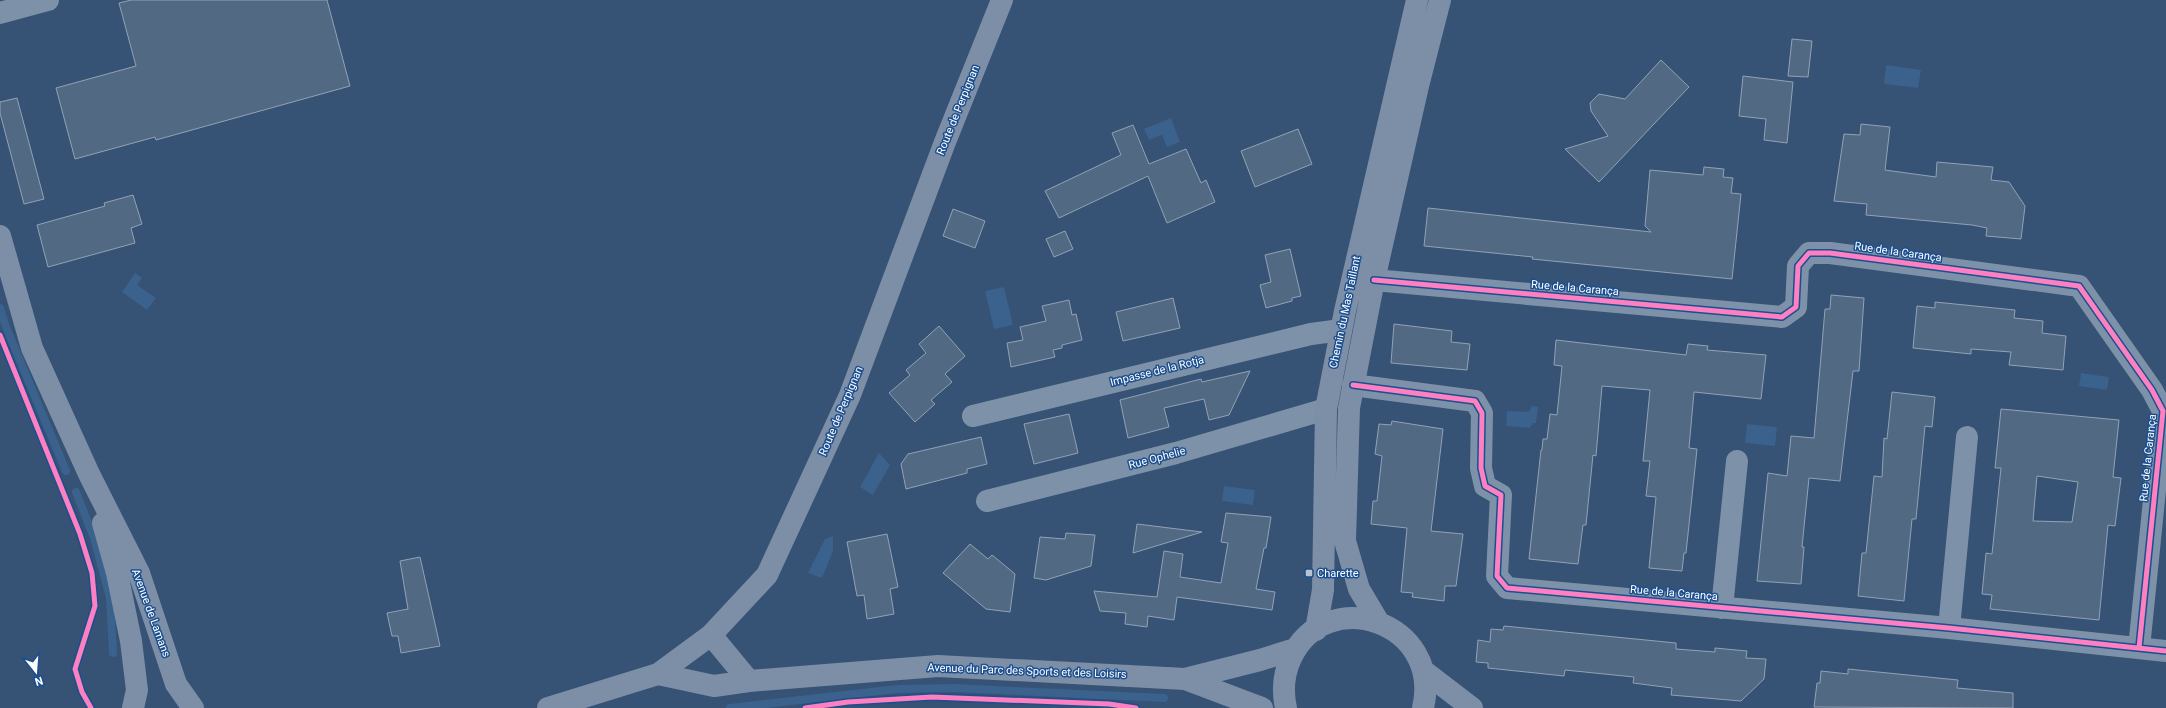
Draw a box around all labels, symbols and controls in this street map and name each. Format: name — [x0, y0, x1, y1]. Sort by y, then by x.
street label: Route de Perpignan — [934, 63, 982, 157]
street label: Rue de la Carança — [1854, 239, 1942, 265]
street label: Chemin du Mas Taillant — [1327, 254, 1363, 369]
street label: Rue de la Carança — [1531, 278, 1619, 298]
street label: Impasse de la Rotja — [1109, 353, 1205, 389]
street label: Route de Perpignan — [816, 364, 866, 458]
street label: Rue de la Carança — [2137, 414, 2159, 502]
street label: Rue Ophelie — [1127, 444, 1187, 472]
street label: Avenue de Lamans — [129, 567, 173, 659]
place label: Charette — [1317, 567, 1359, 580]
marker: Charette — [1304, 568, 1314, 578]
street label: Rue de la Carança — [1630, 583, 1718, 603]
north arrow — [16, 652, 56, 692]
street label: Avenue du Parc des Sports et des Loisirs — [927, 661, 1127, 681]
text: N — [33, 674, 44, 689]

